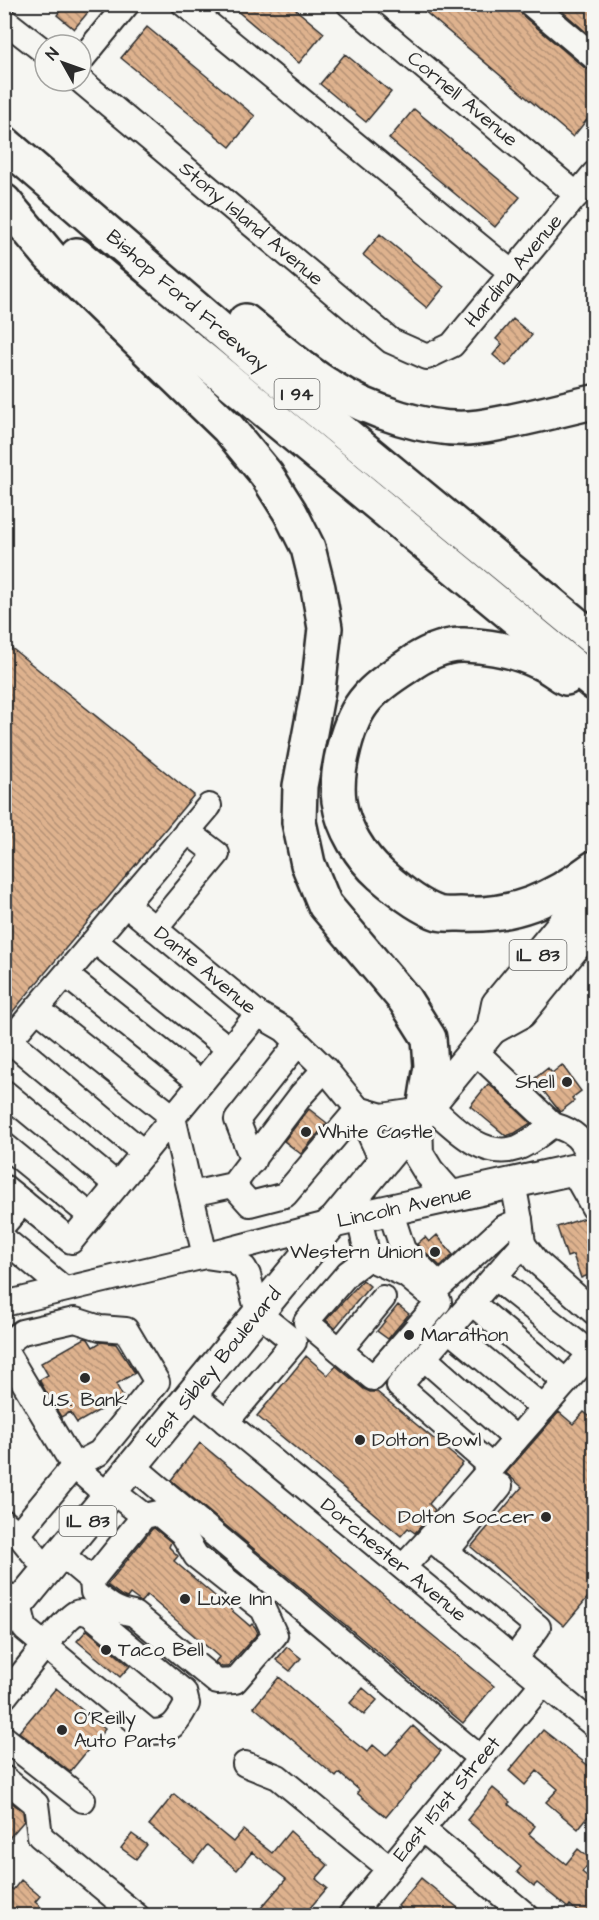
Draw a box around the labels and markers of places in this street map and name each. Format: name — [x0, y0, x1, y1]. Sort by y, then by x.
place label: Shell — [515, 1068, 555, 1096]
marker: Shell — [560, 1075, 574, 1089]
place label: White Castle — [318, 1118, 433, 1146]
marker: White Castle — [299, 1125, 313, 1139]
place label: Western Union — [290, 1238, 423, 1266]
marker: Western Union — [428, 1245, 442, 1259]
place label: Marathon — [421, 1321, 508, 1349]
marker: Marathon — [402, 1328, 416, 1342]
marker: U.S. Bank — [78, 1371, 92, 1385]
place label: U.S. Bank — [43, 1386, 127, 1414]
place label: Dolton Bowl — [372, 1426, 482, 1454]
marker: Dolton Bowl — [353, 1433, 367, 1447]
place label: Dolton Soccer — [398, 1503, 534, 1531]
marker: Dolton Soccer — [539, 1510, 553, 1524]
place label: Luxe Inn — [197, 1585, 272, 1613]
marker: Luxe Inn — [178, 1592, 192, 1606]
place label: Taco Bell — [118, 1636, 204, 1664]
marker: Taco Bell — [99, 1643, 113, 1657]
place label: O'Reilly Auto Parts — [74, 1704, 176, 1755]
marker: O'Reilly Auto Parts — [55, 1723, 69, 1737]

